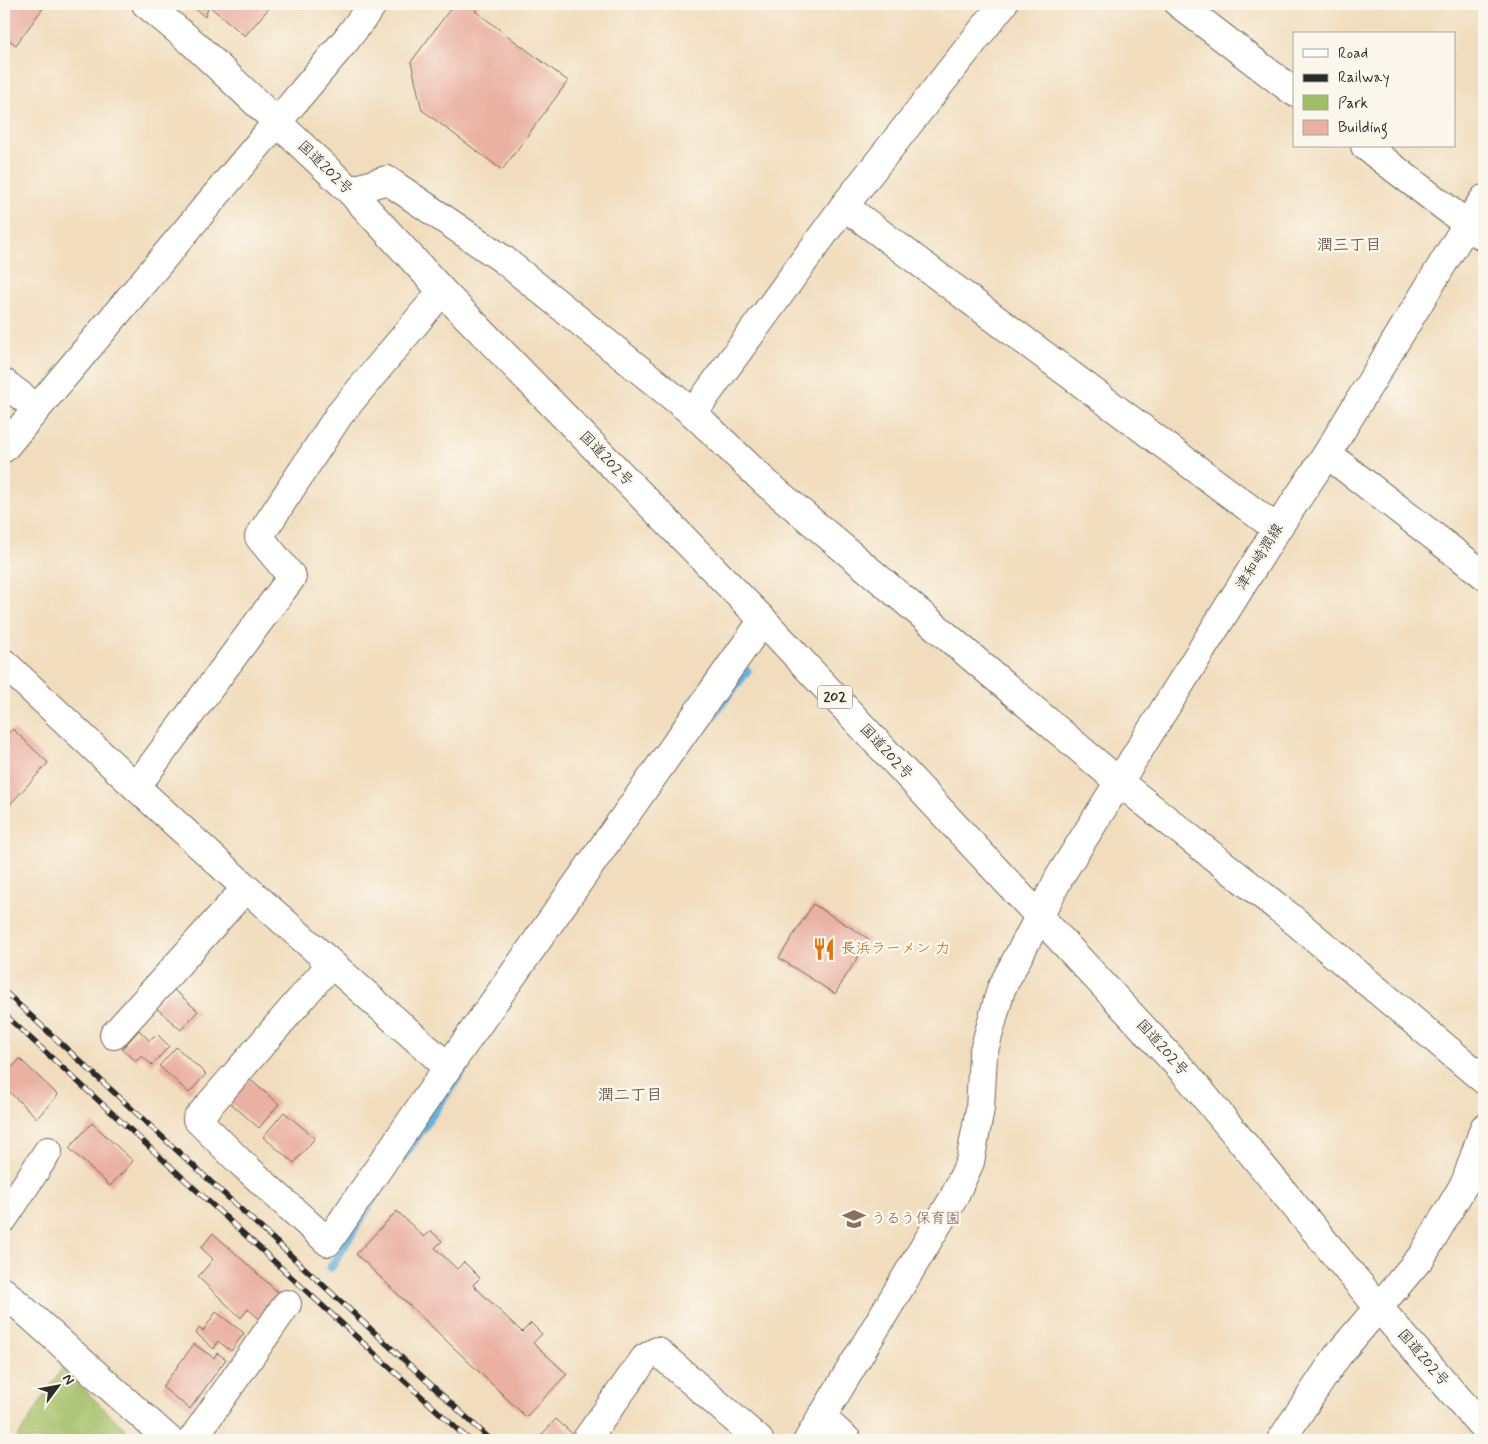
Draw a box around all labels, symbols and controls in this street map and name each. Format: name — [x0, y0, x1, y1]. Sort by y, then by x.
legend — [1293, 32, 1456, 148]
text: Road — [1338, 44, 1368, 64]
text: Railway — [1338, 68, 1390, 88]
text: Park — [1338, 94, 1368, 114]
text: Building — [1338, 118, 1388, 139]
street label: 国道202号 — [293, 137, 357, 199]
district label: 潤三丁目 — [1317, 235, 1381, 256]
street label: 国道202号 — [575, 427, 637, 491]
street label: 津和崎潤線 — [1232, 520, 1288, 594]
road number: 202 — [818, 686, 852, 709]
street label: 国道202号 — [855, 720, 917, 784]
restaurant icon: 長浜ラーメン 力 — [811, 936, 837, 962]
place label: 長浜ラーメン 力 — [841, 939, 950, 959]
street label: 国道202号 — [1131, 1015, 1193, 1081]
district label: 潤二丁目 — [598, 1085, 662, 1106]
school or university icon: うるう保育園 — [841, 1206, 867, 1232]
place label: うるう保育園 — [871, 1209, 960, 1229]
street label: 国道202号 — [1393, 1325, 1453, 1391]
north arrow — [32, 1362, 82, 1412]
text: N — [58, 1371, 78, 1388]

